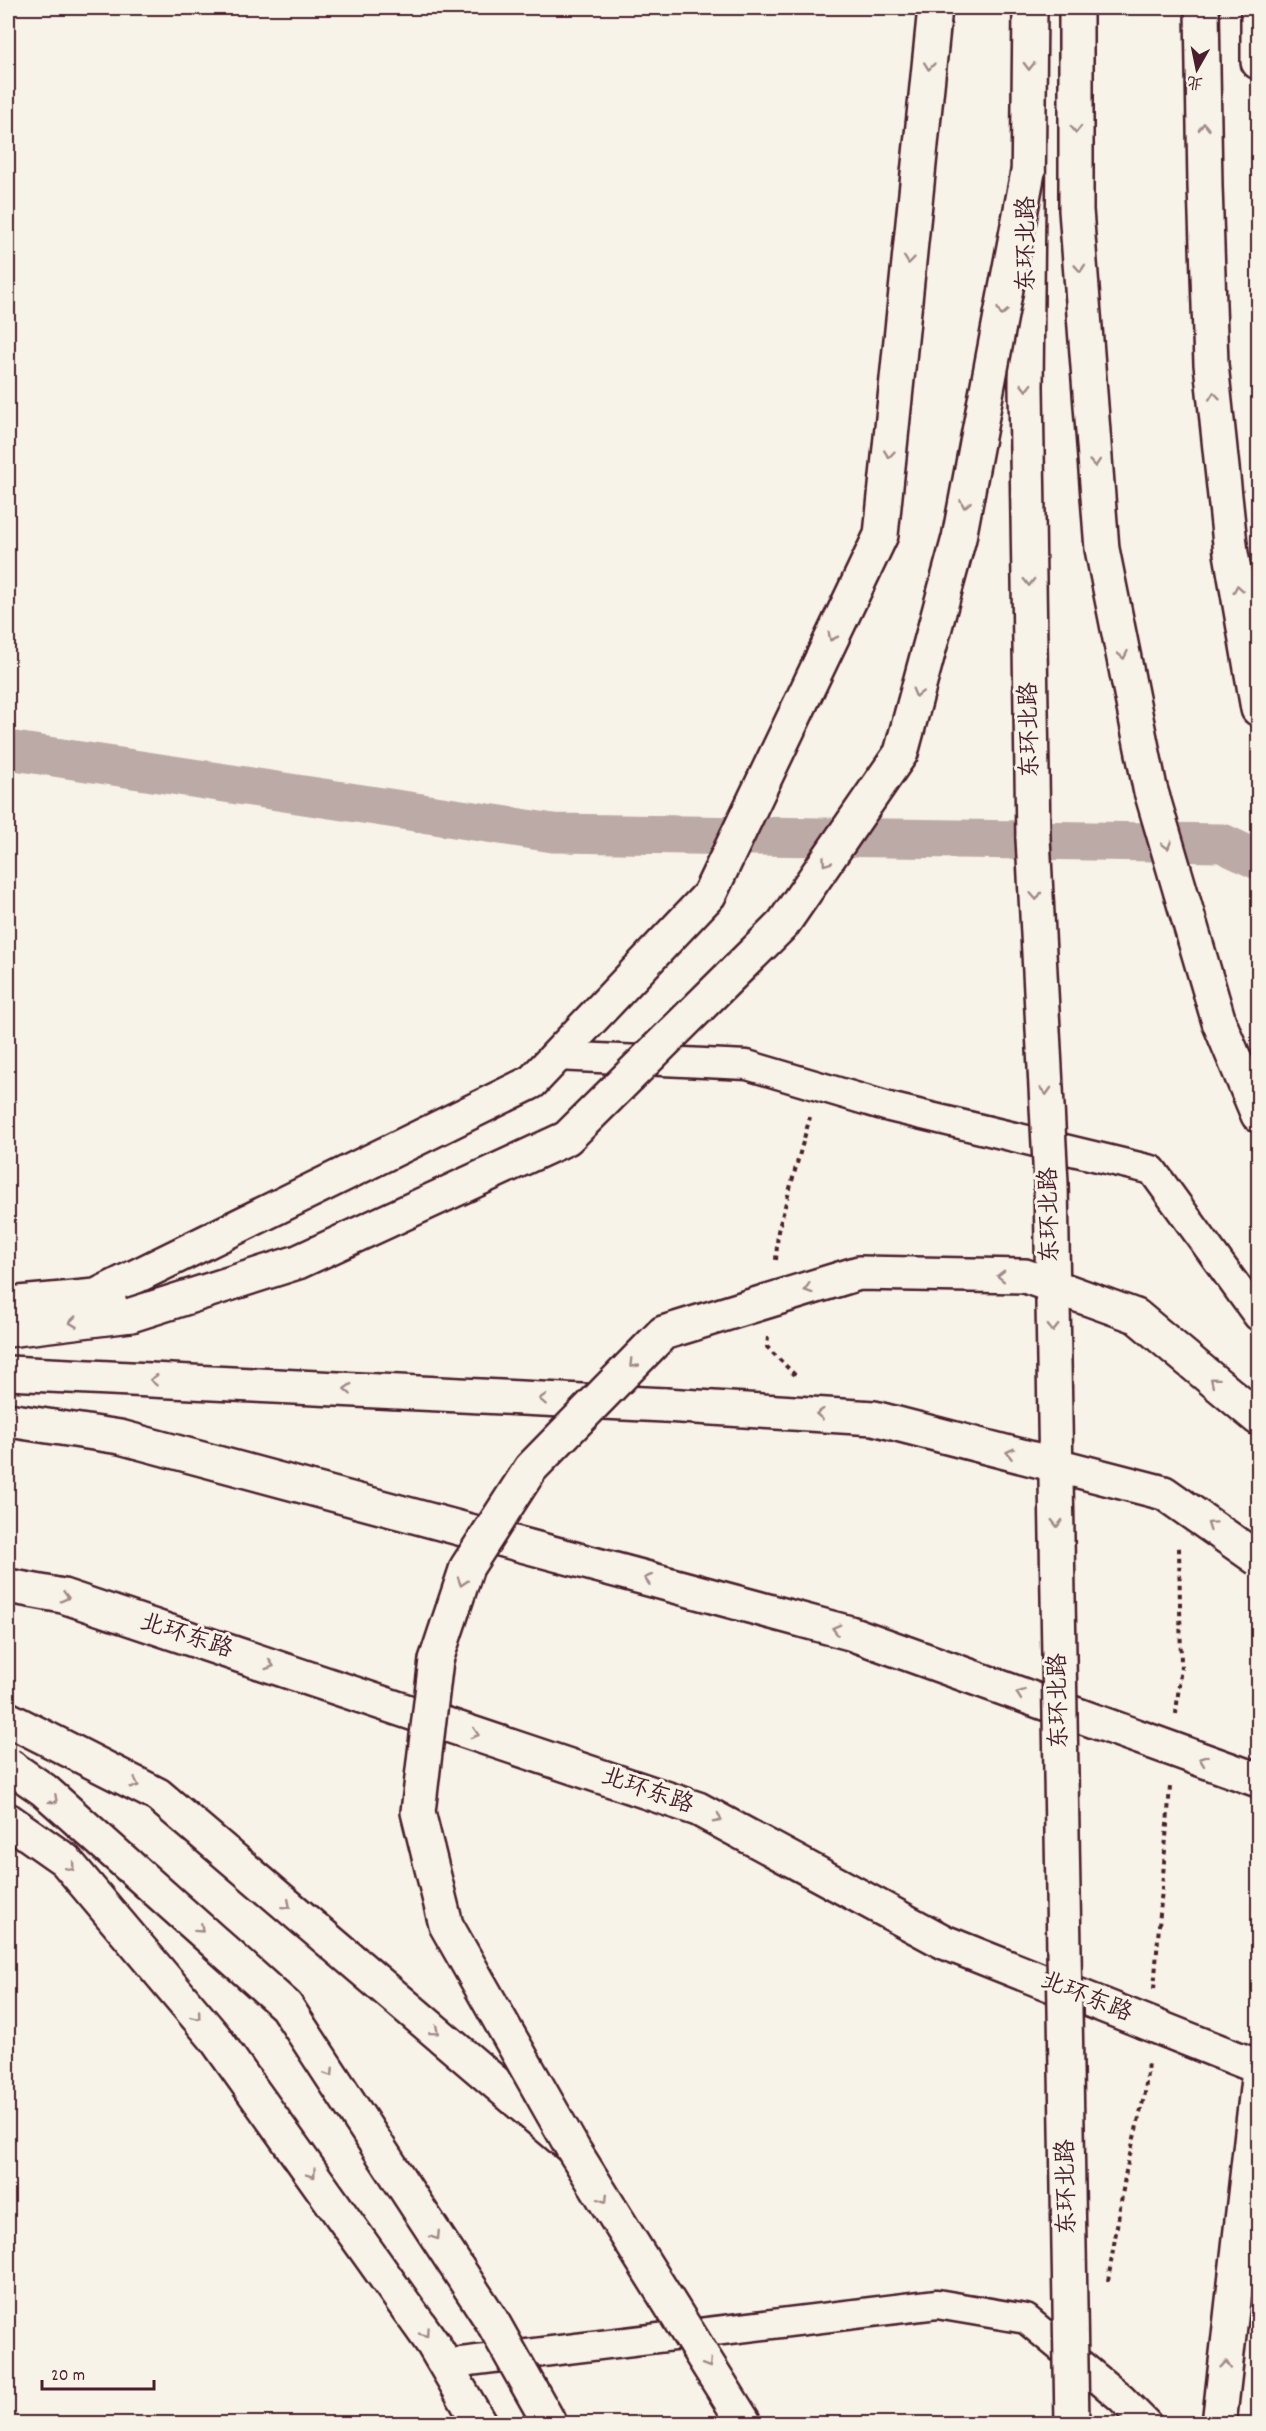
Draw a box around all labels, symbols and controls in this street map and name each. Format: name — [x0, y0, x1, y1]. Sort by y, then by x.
north arrow — [1167, 39, 1227, 99]
one-way arrow — [923, 61, 936, 70]
one-way arrow — [1023, 61, 1035, 70]
text: 北 — [1185, 69, 1205, 94]
one-way arrow — [1198, 123, 1210, 132]
one-way arrow — [1070, 124, 1082, 133]
street label: 东环北路 — [1011, 196, 1045, 292]
one-way arrow — [903, 255, 916, 264]
one-way arrow — [1073, 264, 1086, 273]
one-way arrow — [996, 307, 1009, 317]
one-way arrow — [1020, 382, 1032, 391]
one-way arrow — [1209, 391, 1221, 400]
one-way arrow — [883, 449, 896, 458]
one-way arrow — [1088, 458, 1101, 467]
one-way arrow — [959, 498, 972, 508]
one-way arrow — [1023, 577, 1035, 586]
one-way arrow — [1232, 585, 1244, 594]
one-way arrow — [828, 631, 840, 642]
one-way arrow — [1116, 650, 1129, 660]
street label: 东环北路 — [1013, 682, 1049, 778]
one-way arrow — [912, 687, 925, 697]
one-way arrow — [1160, 839, 1172, 850]
one-way arrow — [822, 856, 833, 867]
one-way arrow — [1029, 892, 1042, 901]
one-way arrow — [1039, 1086, 1052, 1095]
street label: 东环北路 — [1033, 1167, 1069, 1263]
one-way arrow — [996, 1269, 1005, 1282]
one-way arrow — [803, 1282, 814, 1294]
one-way arrow — [69, 1315, 78, 1328]
one-way arrow — [1047, 1323, 1059, 1332]
one-way arrow — [629, 1356, 640, 1367]
one-way arrow — [149, 1373, 158, 1386]
one-way arrow — [1209, 1377, 1220, 1388]
one-way arrow — [344, 1383, 353, 1396]
one-way arrow — [539, 1392, 548, 1405]
one-way arrow — [815, 1408, 824, 1421]
one-way arrow — [1005, 1447, 1015, 1460]
one-way arrow — [1050, 1518, 1063, 1527]
one-way arrow — [1206, 1521, 1217, 1532]
one-way arrow — [643, 1573, 653, 1586]
one-way arrow — [457, 1576, 470, 1587]
one-way arrow — [60, 1590, 70, 1603]
street label: 北环东路 — [135, 1606, 237, 1668]
one-way arrow — [831, 1624, 841, 1637]
street label: 东环北路 — [1042, 1653, 1078, 1749]
one-way arrow — [264, 1658, 275, 1671]
one-way arrow — [1015, 1689, 1026, 1702]
one-way arrow — [469, 1727, 480, 1739]
one-way arrow — [1199, 1755, 1209, 1768]
street label: 北环东路 — [596, 1760, 698, 1824]
one-way arrow — [128, 1776, 139, 1788]
one-way arrow — [48, 1793, 58, 1804]
one-way arrow — [712, 1812, 722, 1823]
one-way arrow — [64, 1860, 75, 1871]
one-way arrow — [280, 1898, 291, 1909]
one-way arrow — [193, 1922, 204, 1933]
street label: 北环东路 — [1035, 1964, 1137, 2032]
one-way arrow — [190, 2009, 201, 2020]
one-way arrow — [428, 2024, 439, 2035]
one-way arrow — [322, 2067, 334, 2077]
street label: 东环北路 — [1050, 2139, 1086, 2235]
one-way arrow — [305, 2167, 316, 2178]
one-way arrow — [597, 2193, 609, 2203]
one-way arrow — [429, 2230, 441, 2240]
one-way arrow — [418, 2326, 429, 2337]
scale bar — [42, 2353, 154, 2391]
one-way arrow — [700, 2358, 712, 2368]
one-way arrow — [1219, 2361, 1232, 2370]
text: 20 m — [51, 2364, 85, 2389]

